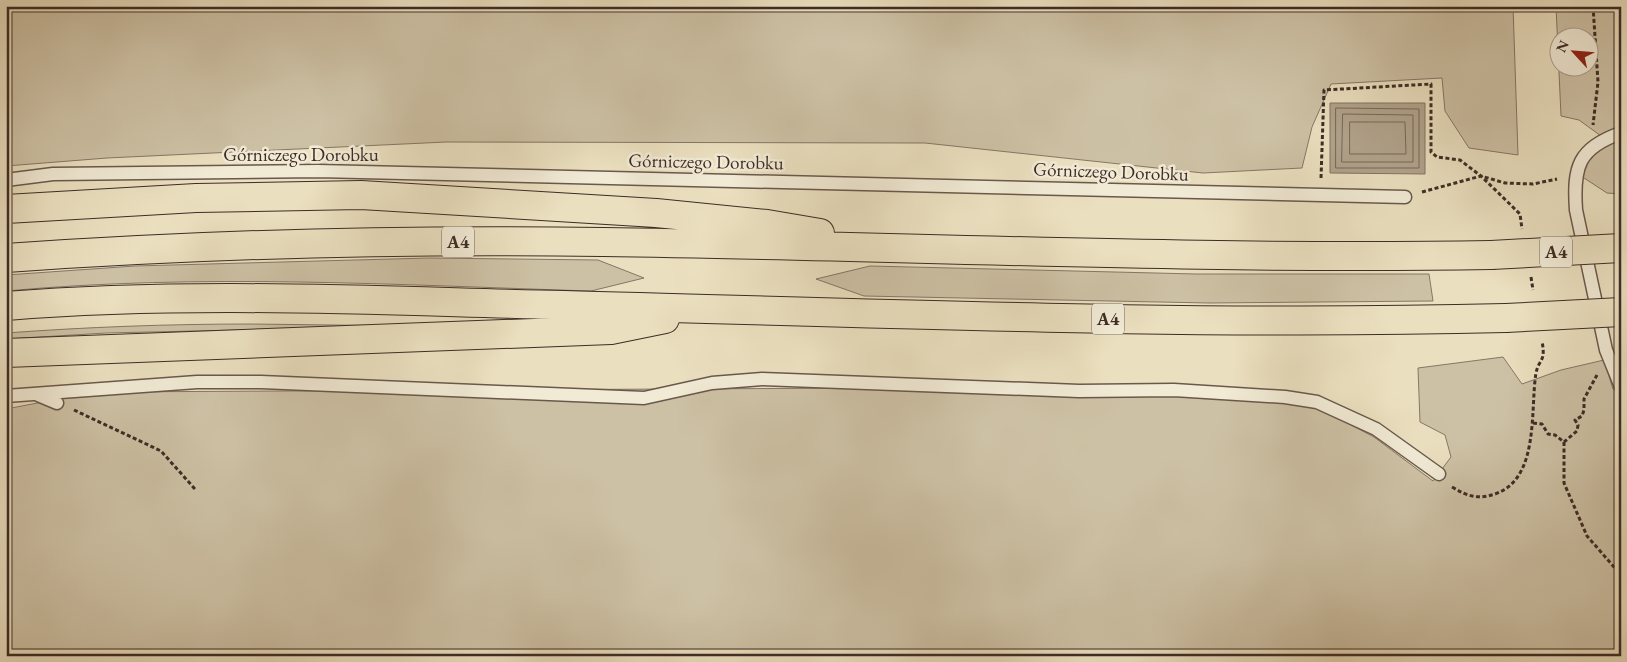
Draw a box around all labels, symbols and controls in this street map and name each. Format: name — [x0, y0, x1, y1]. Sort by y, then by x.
north arrow — [1550, 28, 1600, 78]
text: N — [1552, 37, 1573, 55]
street label: Górniczego Dorobku — [223, 142, 379, 167]
street label: Górniczego Dorobku — [628, 148, 784, 175]
street label: Górniczego Dorobku — [1033, 156, 1189, 187]
road number: A4 — [442, 226, 474, 258]
road number: A4 — [1540, 236, 1572, 268]
road number: A4 — [1092, 304, 1124, 334]

